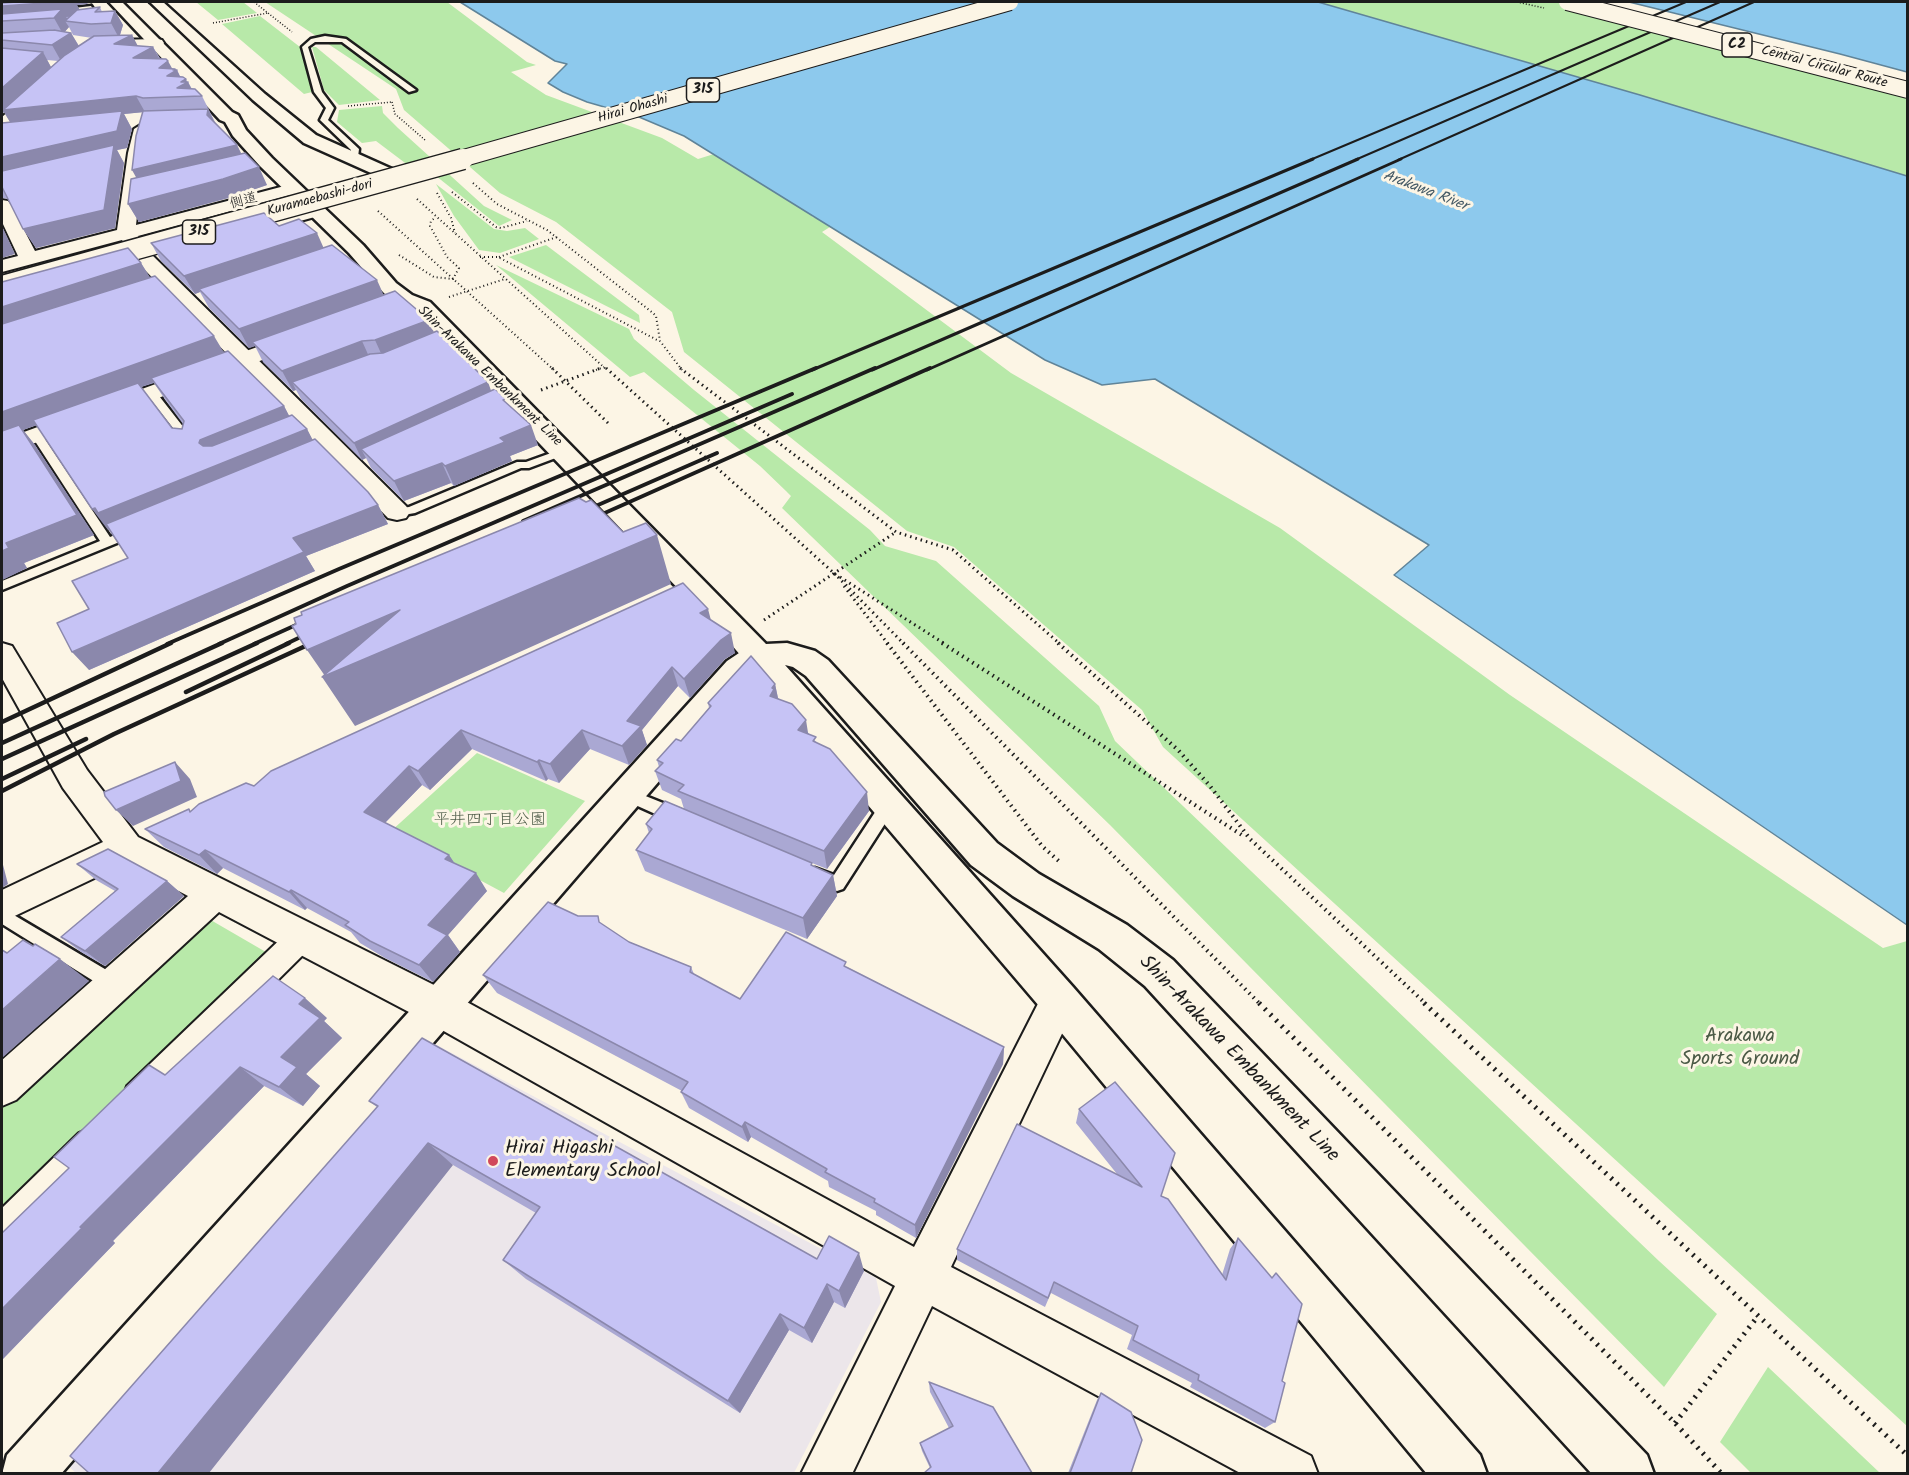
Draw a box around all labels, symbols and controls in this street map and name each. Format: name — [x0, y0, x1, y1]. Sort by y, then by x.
road number: C2 — [1722, 33, 1752, 57]
street label: Central Circular Route — [1759, 43, 1889, 93]
road number: 315 — [686, 78, 720, 102]
street label: Hirai Ohashi — [596, 92, 670, 128]
water label: Arakawa River — [1380, 168, 1470, 216]
street label: Kuramaebashi-dori — [265, 177, 375, 221]
street label: 側道 — [228, 190, 260, 214]
road number: 315 — [182, 220, 216, 244]
street label: Shin-Arakawa Embankment Line — [413, 303, 565, 451]
park label: 平井四丁目公園 — [434, 811, 546, 831]
street label: Shin-Arakawa Embankment Line — [1133, 952, 1343, 1168]
park label: Arakawa Sports Ground — [1681, 1026, 1799, 1073]
place label: Hirai Higashi Elementary School — [505, 1138, 661, 1185]
marker: Hirai Higashi Elementary School — [486, 1154, 500, 1168]

